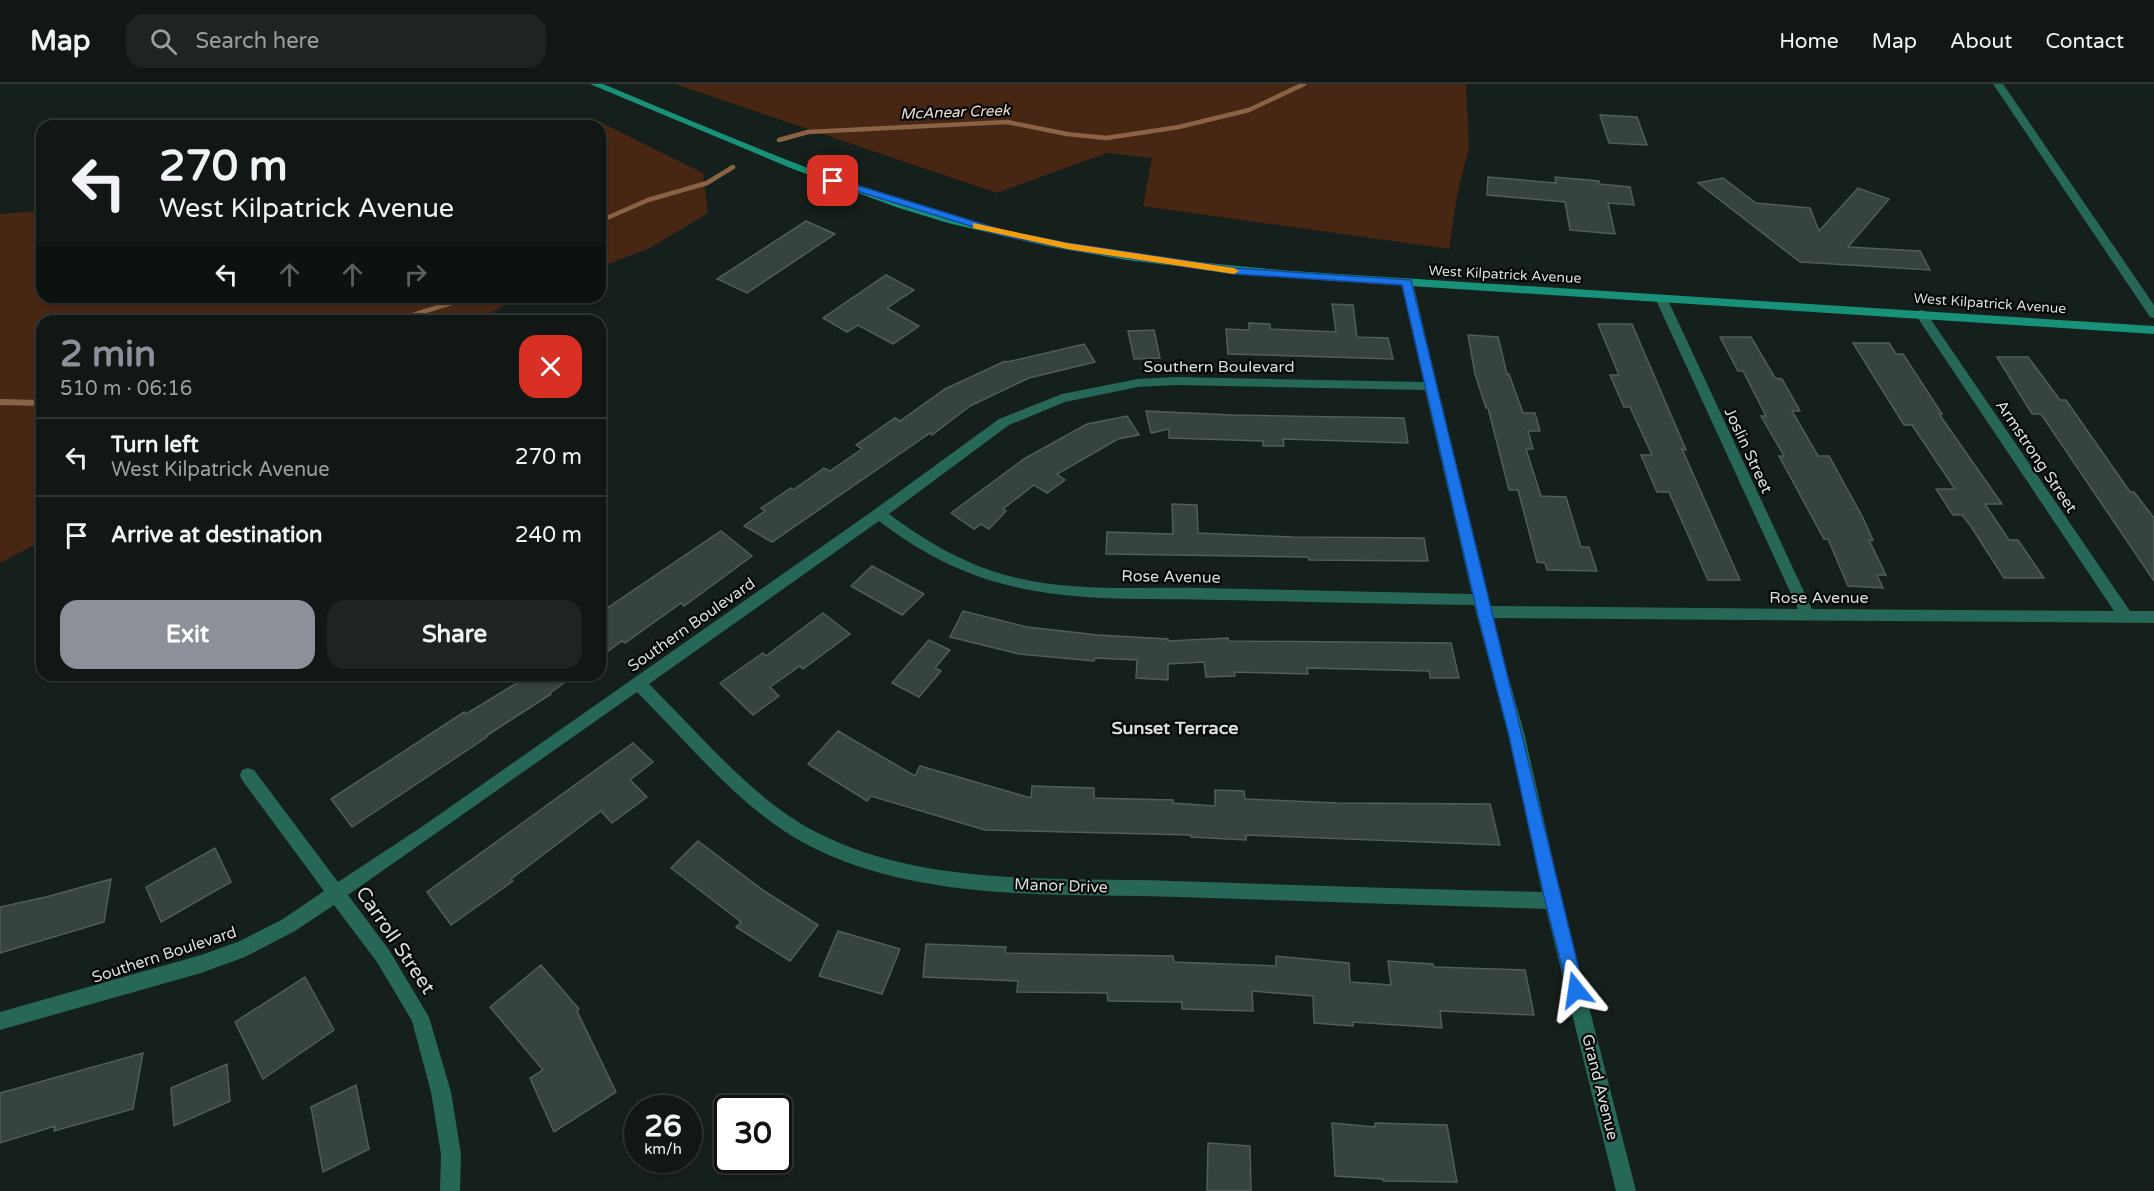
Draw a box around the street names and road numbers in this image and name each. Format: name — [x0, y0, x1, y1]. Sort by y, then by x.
street label: West Kilpatrick Avenue — [1428, 262, 1582, 287]
street label: West Kilpatrick Avenue — [1913, 290, 2067, 317]
street label: Southern Boulevard — [1143, 357, 1295, 377]
street label: Armstrong Street — [1991, 396, 2081, 517]
street label: Joslin Street — [1719, 404, 1777, 497]
street label: Rose Avenue — [1121, 566, 1221, 588]
street label: Southern Boulevard — [624, 573, 759, 676]
street label: Rose Avenue — [1769, 588, 1869, 608]
street label: Manor Drive — [1014, 874, 1108, 898]
street label: Carroll Street — [350, 882, 440, 999]
street label: Southern Boulevard — [89, 922, 239, 988]
street label: Grand Avenue — [1577, 1032, 1623, 1142]

